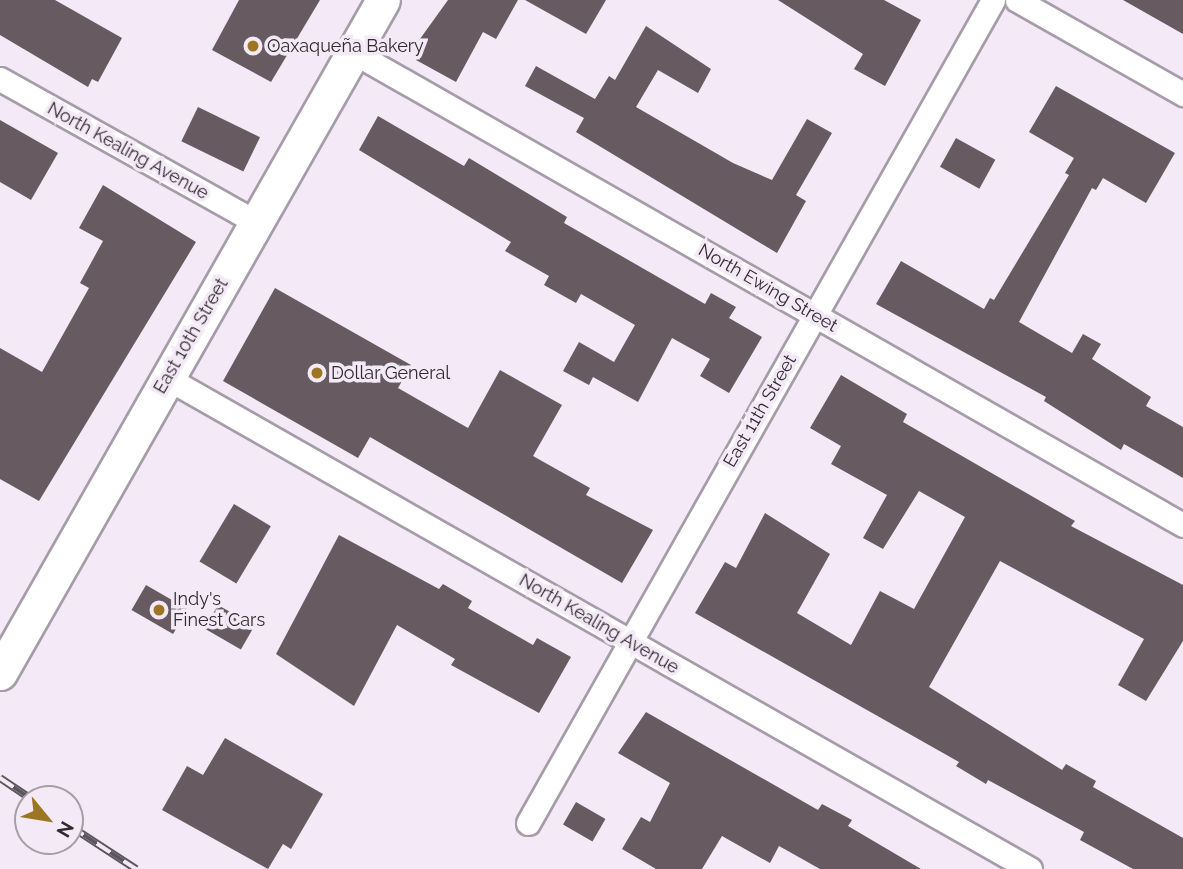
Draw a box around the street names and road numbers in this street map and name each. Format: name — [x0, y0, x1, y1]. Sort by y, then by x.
street label: North Kealing Avenue — [43, 98, 213, 204]
street label: North Ewing Street — [695, 239, 841, 337]
street label: East 10th Street — [149, 274, 233, 398]
street label: East 11th Street — [719, 351, 801, 471]
street label: North Kealing Avenue — [515, 569, 683, 679]

